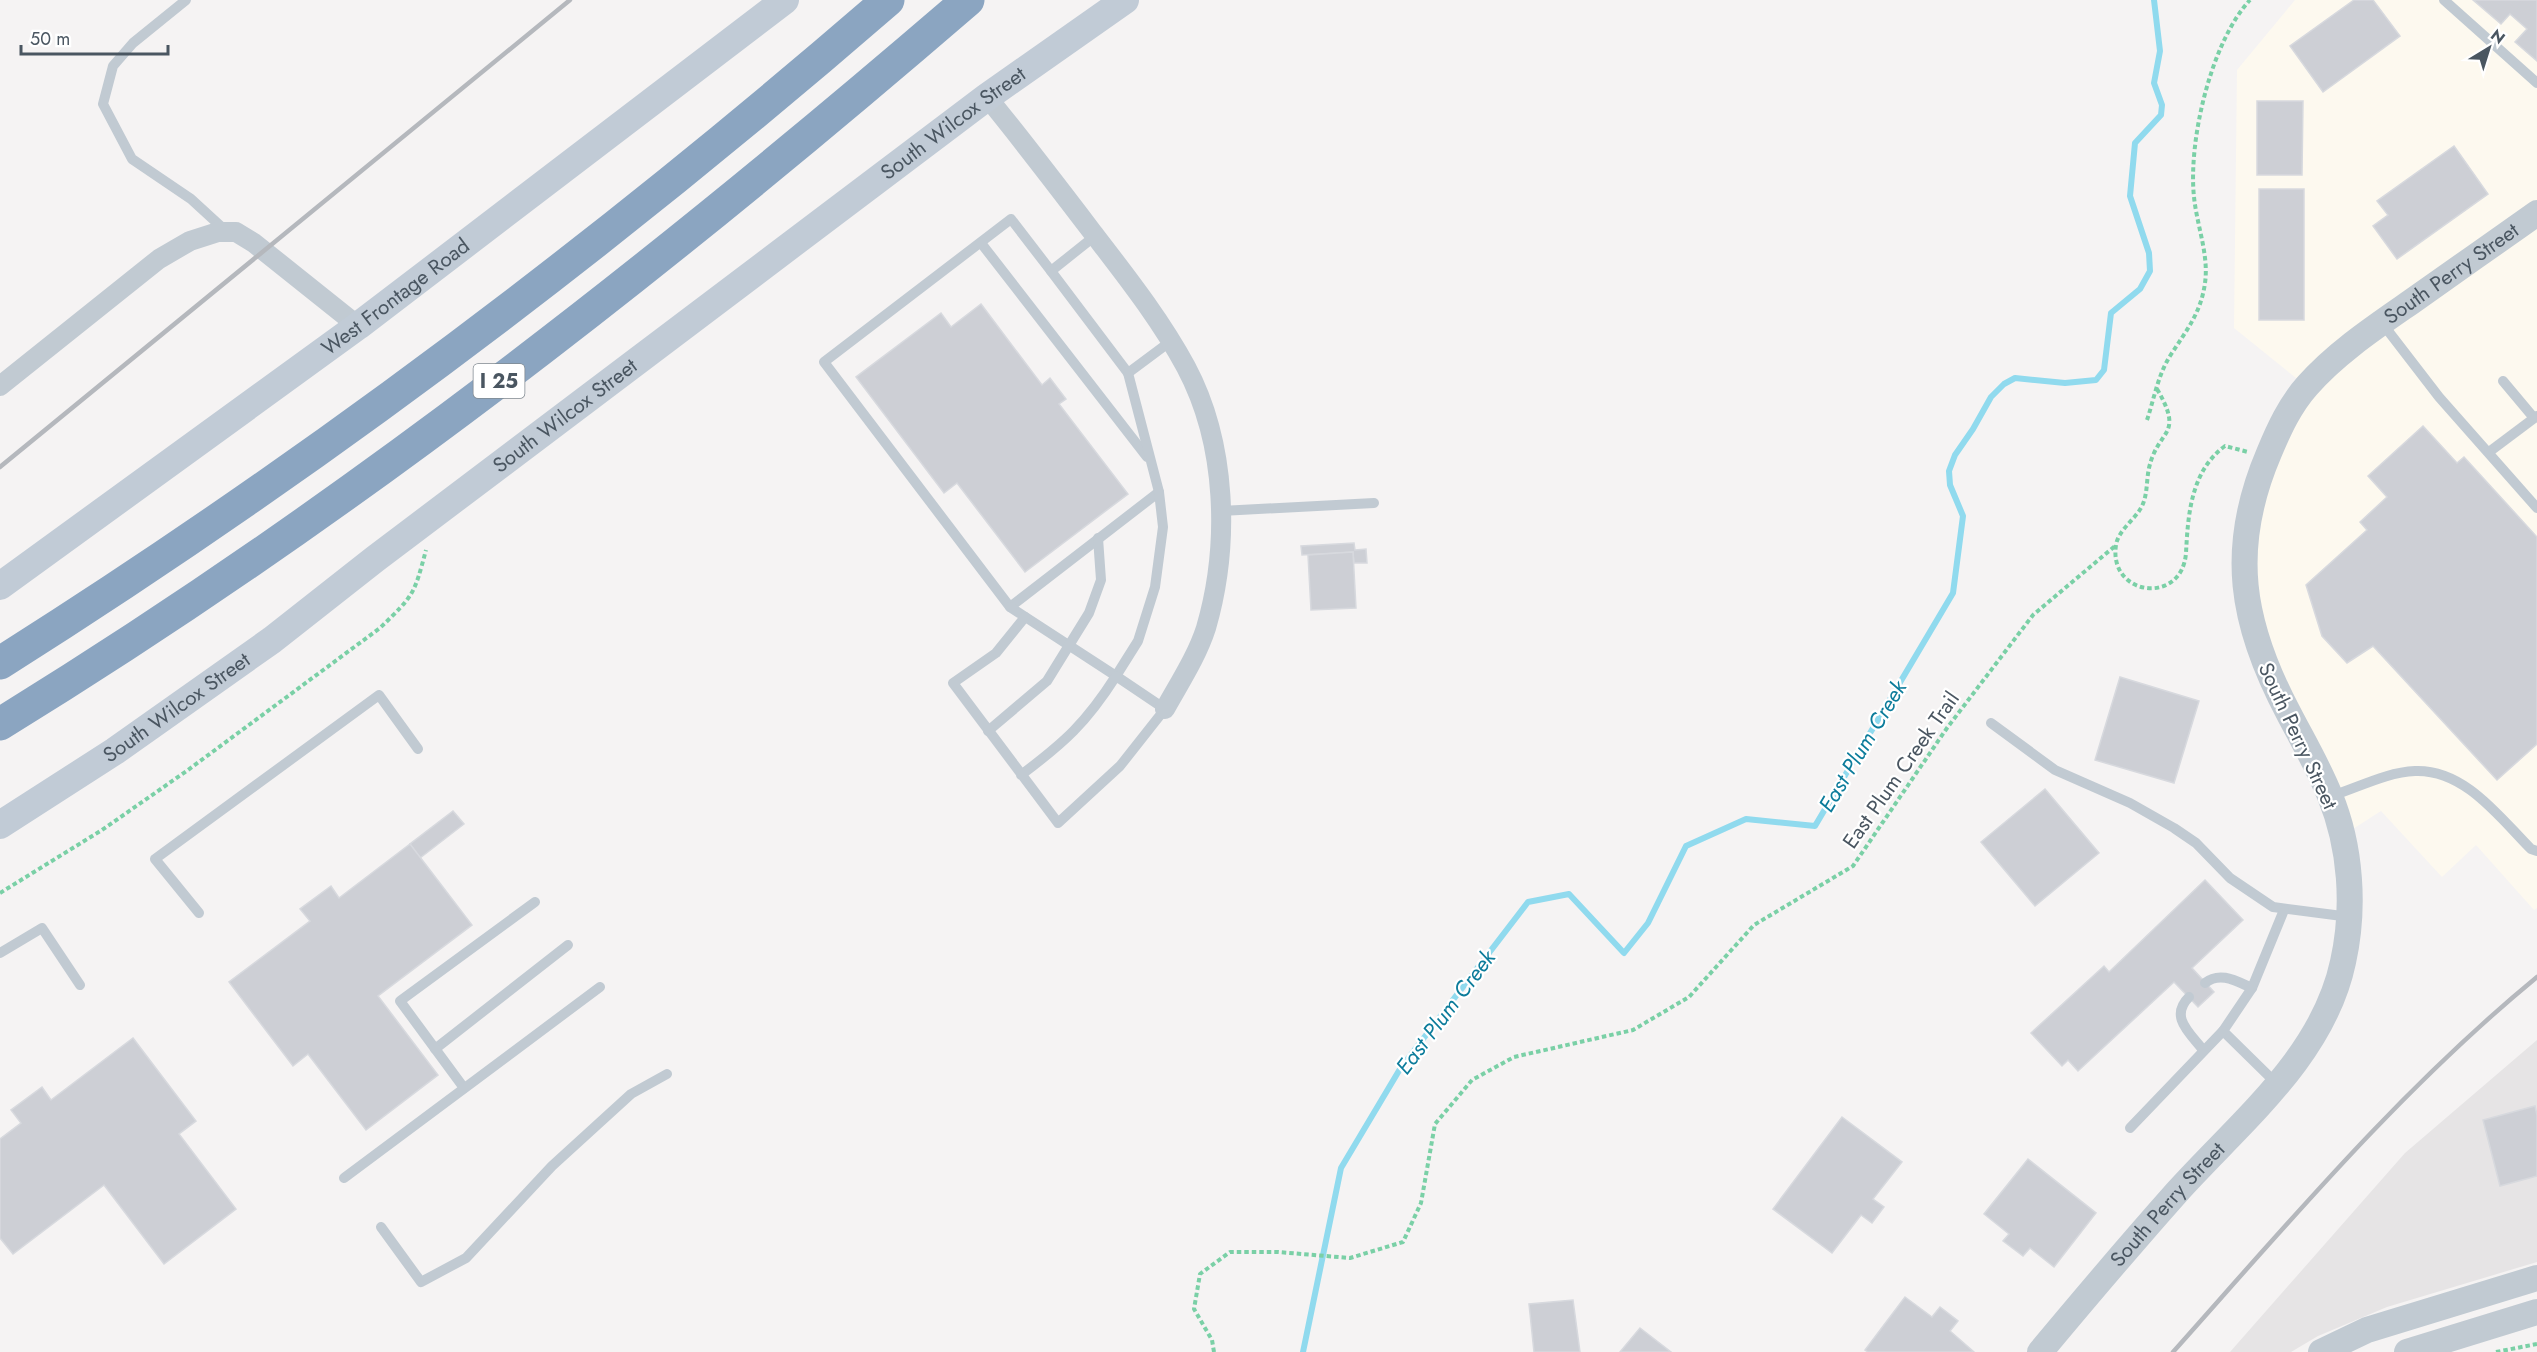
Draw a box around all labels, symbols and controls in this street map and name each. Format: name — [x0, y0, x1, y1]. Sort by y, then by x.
scale bar — [21, 18, 168, 56]
north arrow — [2459, 18, 2519, 78]
text: N — [2486, 24, 2510, 50]
text: 50 m — [30, 26, 70, 52]
street label: South Wilcox Street — [874, 59, 1032, 187]
street label: South Perry Street — [2378, 216, 2525, 331]
street label: West Frontage Road — [315, 231, 476, 363]
street label: South Wilcox Street — [486, 351, 643, 480]
road number: I 25 — [474, 364, 524, 398]
street label: South Wilcox Street — [97, 645, 256, 770]
street label: South Perry Street — [2251, 658, 2345, 814]
water label: East Plum Creek — [1810, 673, 1915, 818]
street label: East Plum Creek Trail — [1835, 685, 1967, 855]
water label: East Plum Creek — [1388, 942, 1503, 1081]
street label: South Perry Street — [2103, 1135, 2232, 1274]

